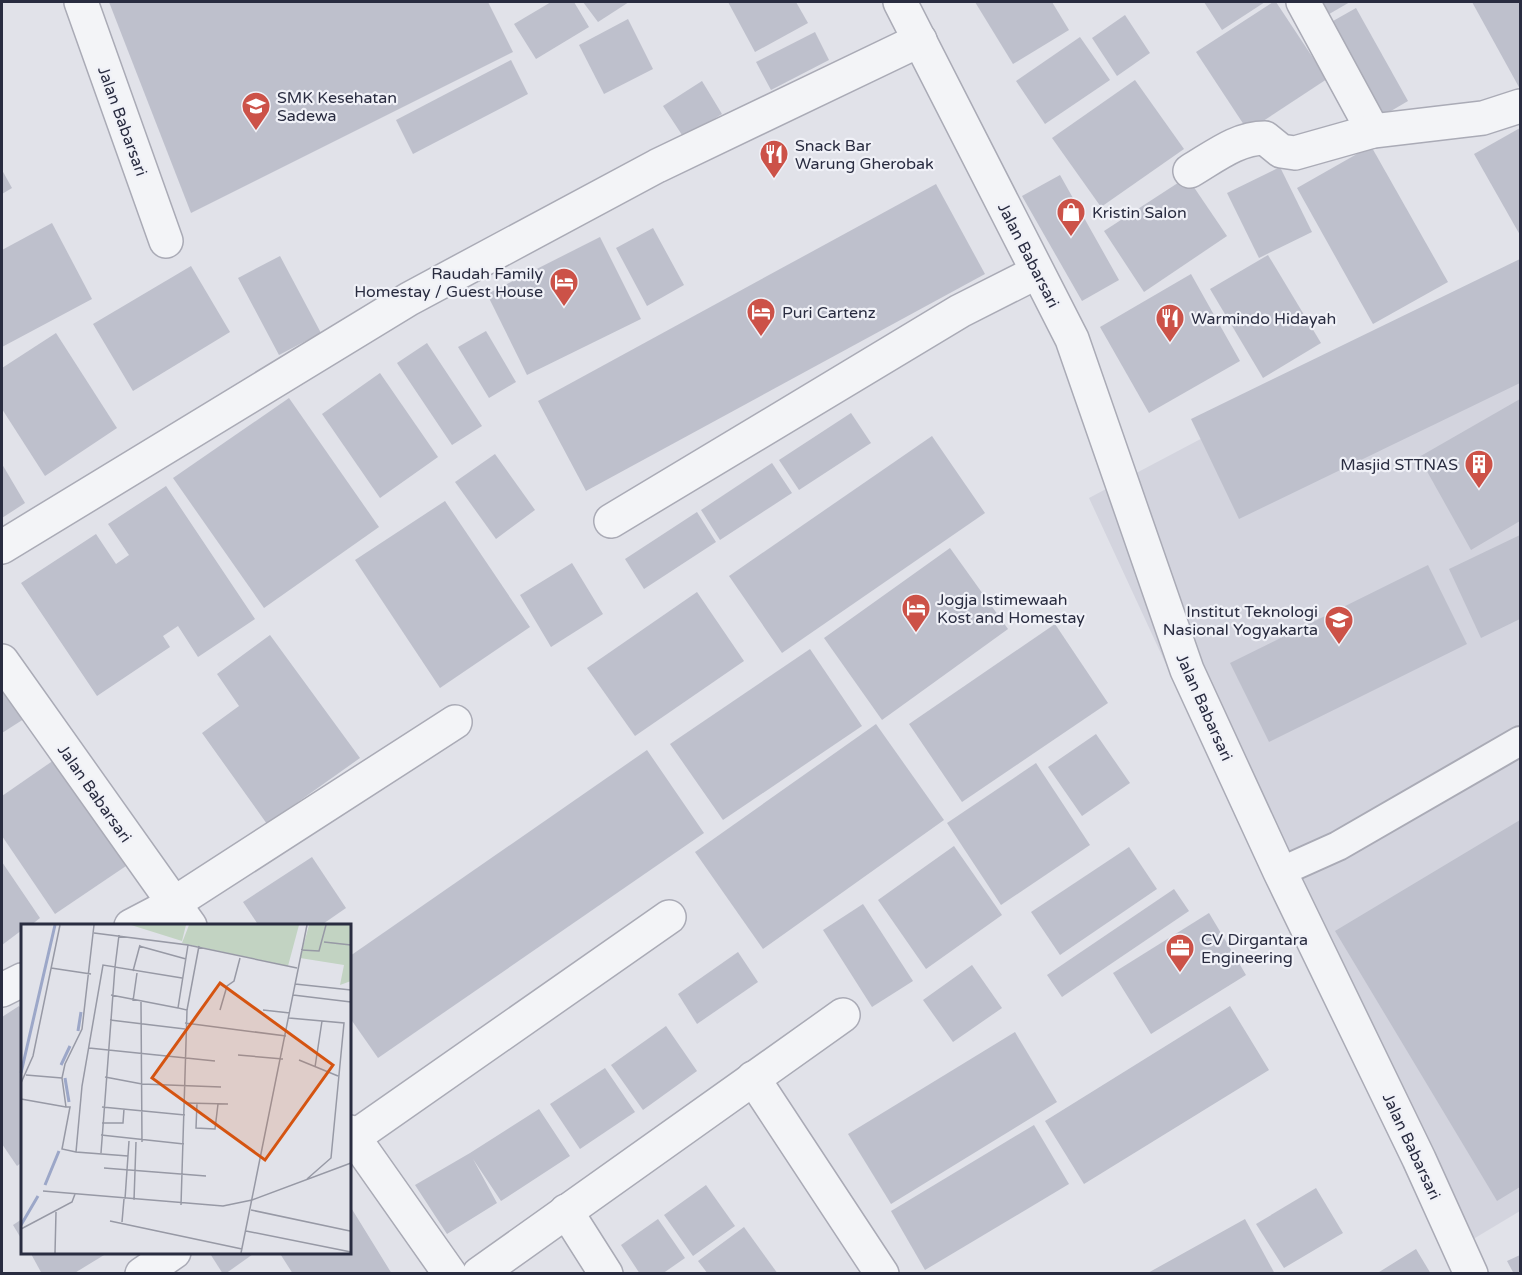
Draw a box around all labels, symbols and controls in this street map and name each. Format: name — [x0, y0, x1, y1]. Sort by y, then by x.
street label: Jalan Babarsari — [93, 64, 151, 179]
place label: SMK Kesehatan Sadewa — [277, 88, 397, 126]
school or university icon: SMK Kesehatan Sadewa — [240, 90, 272, 132]
place label: Snack Bar Warung Gherobak — [795, 136, 934, 174]
restaurant icon: Snack Bar Warung Gherobak — [758, 138, 790, 180]
shop icon: Kristin Salon — [1055, 196, 1087, 238]
street label: Jalan Babarsari — [993, 199, 1063, 311]
place label: Kristin Salon — [1092, 203, 1187, 223]
place label: Raudah Family Homestay / Guest House — [354, 264, 543, 302]
hotel icon: Raudah Family Homestay / Guest House — [548, 266, 580, 308]
hotel icon: Puri Cartenz — [745, 296, 777, 338]
restaurant icon: Warmindo Hidayah — [1154, 302, 1186, 344]
place label: Puri Cartenz — [782, 303, 876, 323]
place label: Warmindo Hidayah — [1191, 309, 1336, 329]
building icon: Masjid STTNAS — [1463, 448, 1495, 490]
place label: Masjid STTNAS — [1340, 455, 1458, 475]
place label: Jogja Istimewaah Kost and Homestay — [937, 590, 1085, 628]
hotel icon: Jogja Istimewaah Kost and Homestay — [900, 592, 932, 634]
place label: Institut Teknologi Nasional Yogyakarta — [1163, 602, 1318, 640]
school or university icon: Institut Teknologi Nasional Yogyakarta — [1323, 604, 1355, 646]
street label: Jalan Babarsari — [1171, 651, 1237, 764]
street label: Jalan Babarsari — [53, 741, 135, 847]
inset map — [21, 924, 351, 1254]
place label: CV Dirgantara Engineering — [1201, 930, 1308, 968]
office icon: CV Dirgantara Engineering — [1164, 932, 1196, 974]
street label: Jalan Babarsari — [1378, 1090, 1445, 1203]

